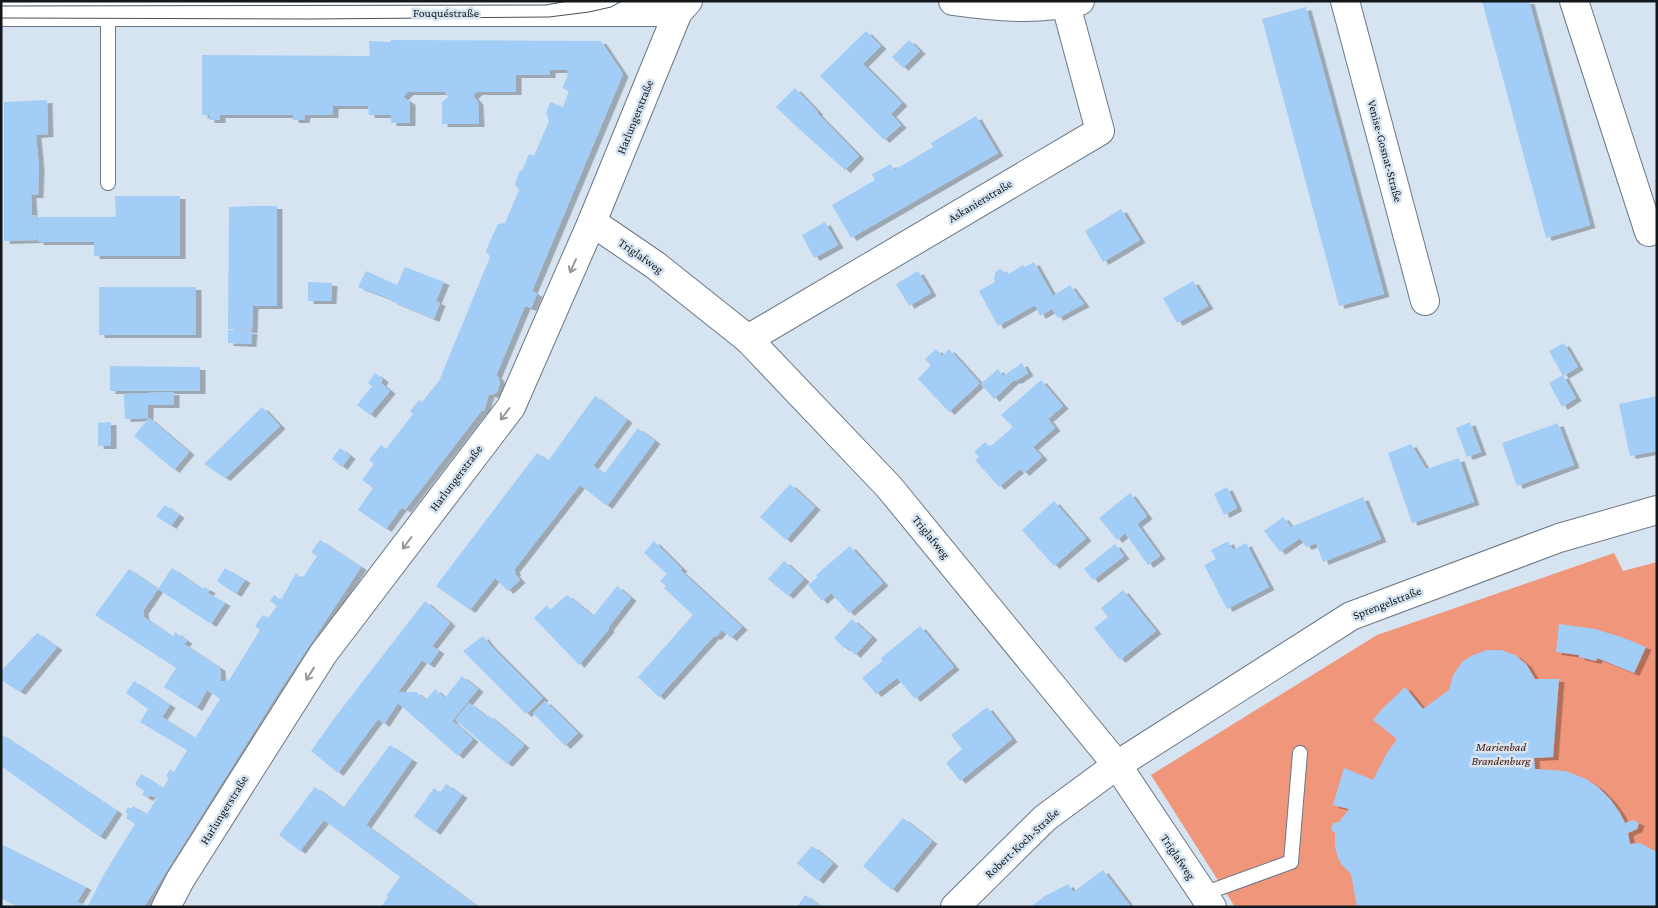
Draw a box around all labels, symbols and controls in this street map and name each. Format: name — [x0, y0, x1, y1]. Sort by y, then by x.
street label: Fouquéstraße — [413, 6, 479, 20]
street label: Harlungerstraße — [614, 78, 656, 156]
street label: Venise-Gosnat-Straße — [1365, 98, 1405, 204]
street label: Askanierstraße — [946, 176, 1014, 226]
street label: Triglafweg — [616, 235, 666, 277]
one-way arrow — [567, 258, 577, 273]
one-way arrow — [500, 407, 510, 421]
street label: Harlungerstraße — [427, 442, 485, 514]
street label: Triglafweg — [909, 513, 953, 562]
one-way arrow — [401, 536, 412, 549]
street label: Sprengelstraße — [1351, 584, 1423, 622]
one-way arrow — [305, 666, 315, 680]
park label: Marienbad Brandenburg — [1471, 740, 1531, 768]
street label: Harlungerstraße — [197, 773, 251, 847]
street label: Robert-Koch-Straße — [982, 805, 1062, 881]
street label: Triglafweg — [1158, 832, 1198, 882]

